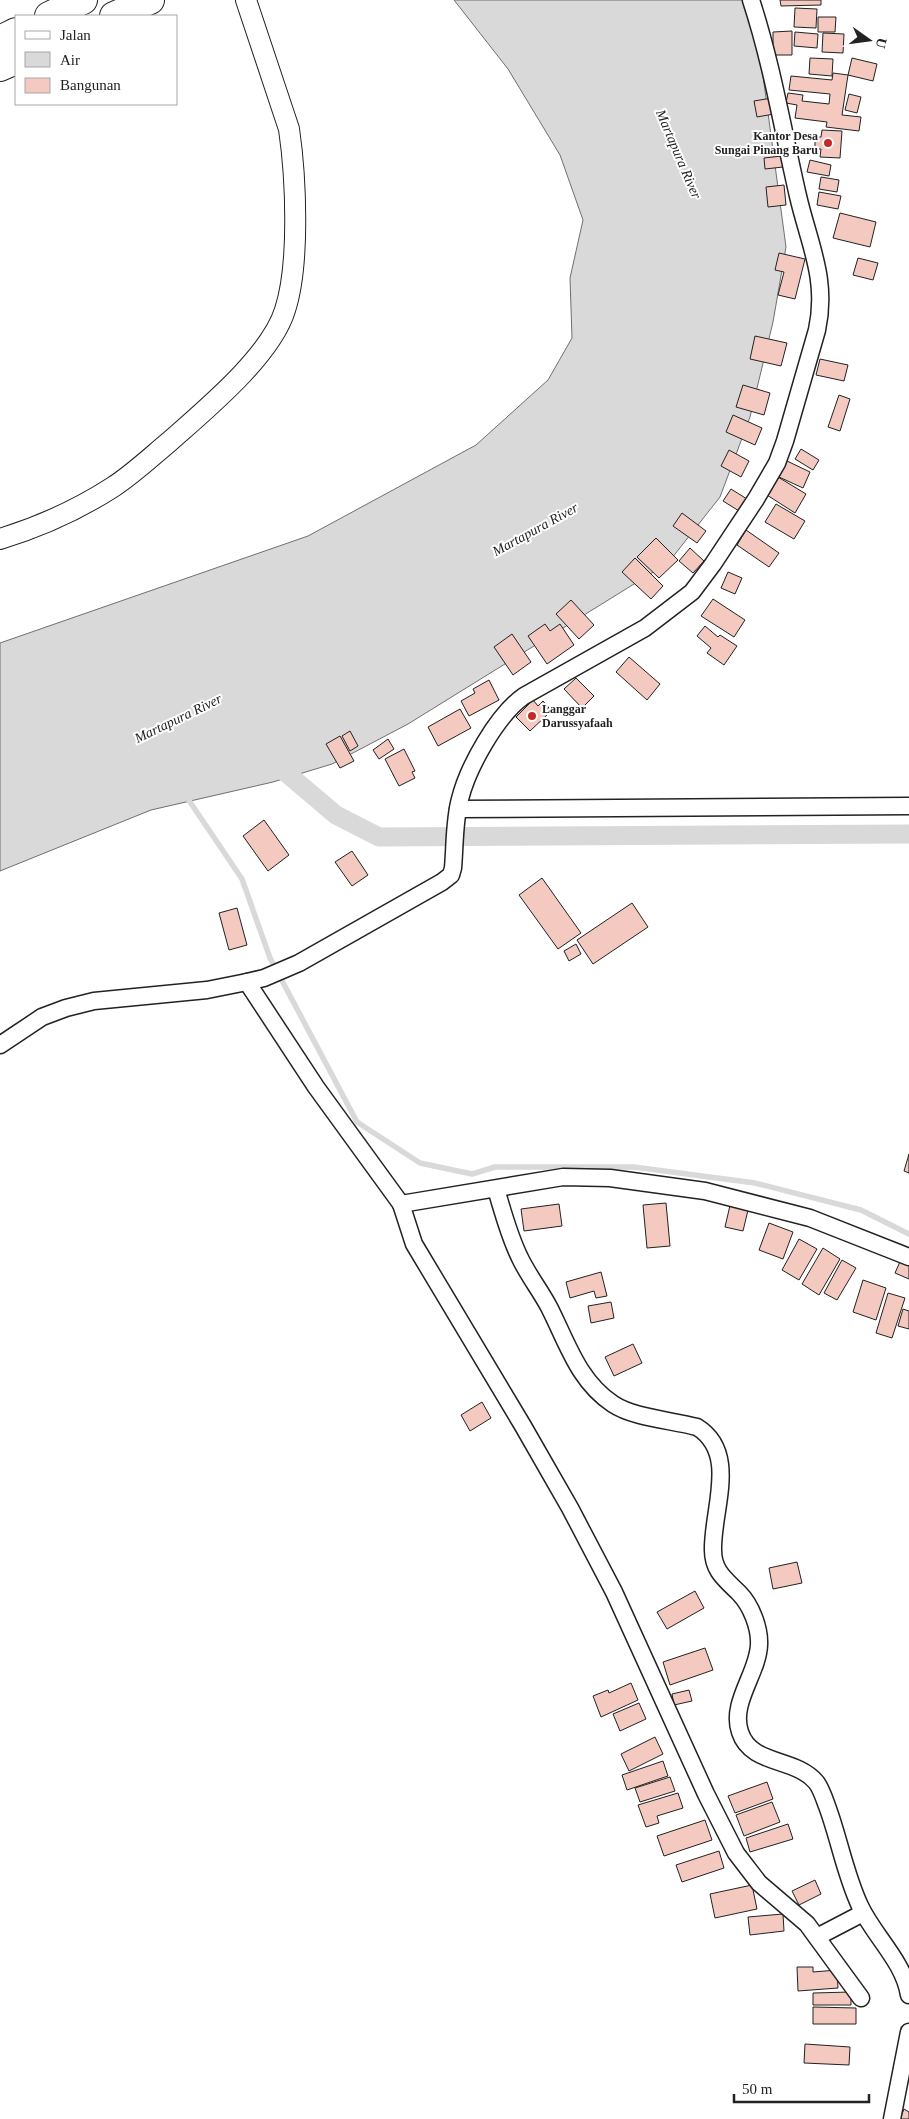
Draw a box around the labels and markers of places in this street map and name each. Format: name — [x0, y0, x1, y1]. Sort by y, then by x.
place label: Kantor Desa Sungai Pinang Baru — [715, 129, 818, 157]
marker: Kantor Desa Sungai Pinang Baru — [822, 137, 834, 149]
place label: Langgar Darussyafaah — [542, 702, 613, 730]
marker: Langgar Darussyafaah — [526, 710, 538, 722]

